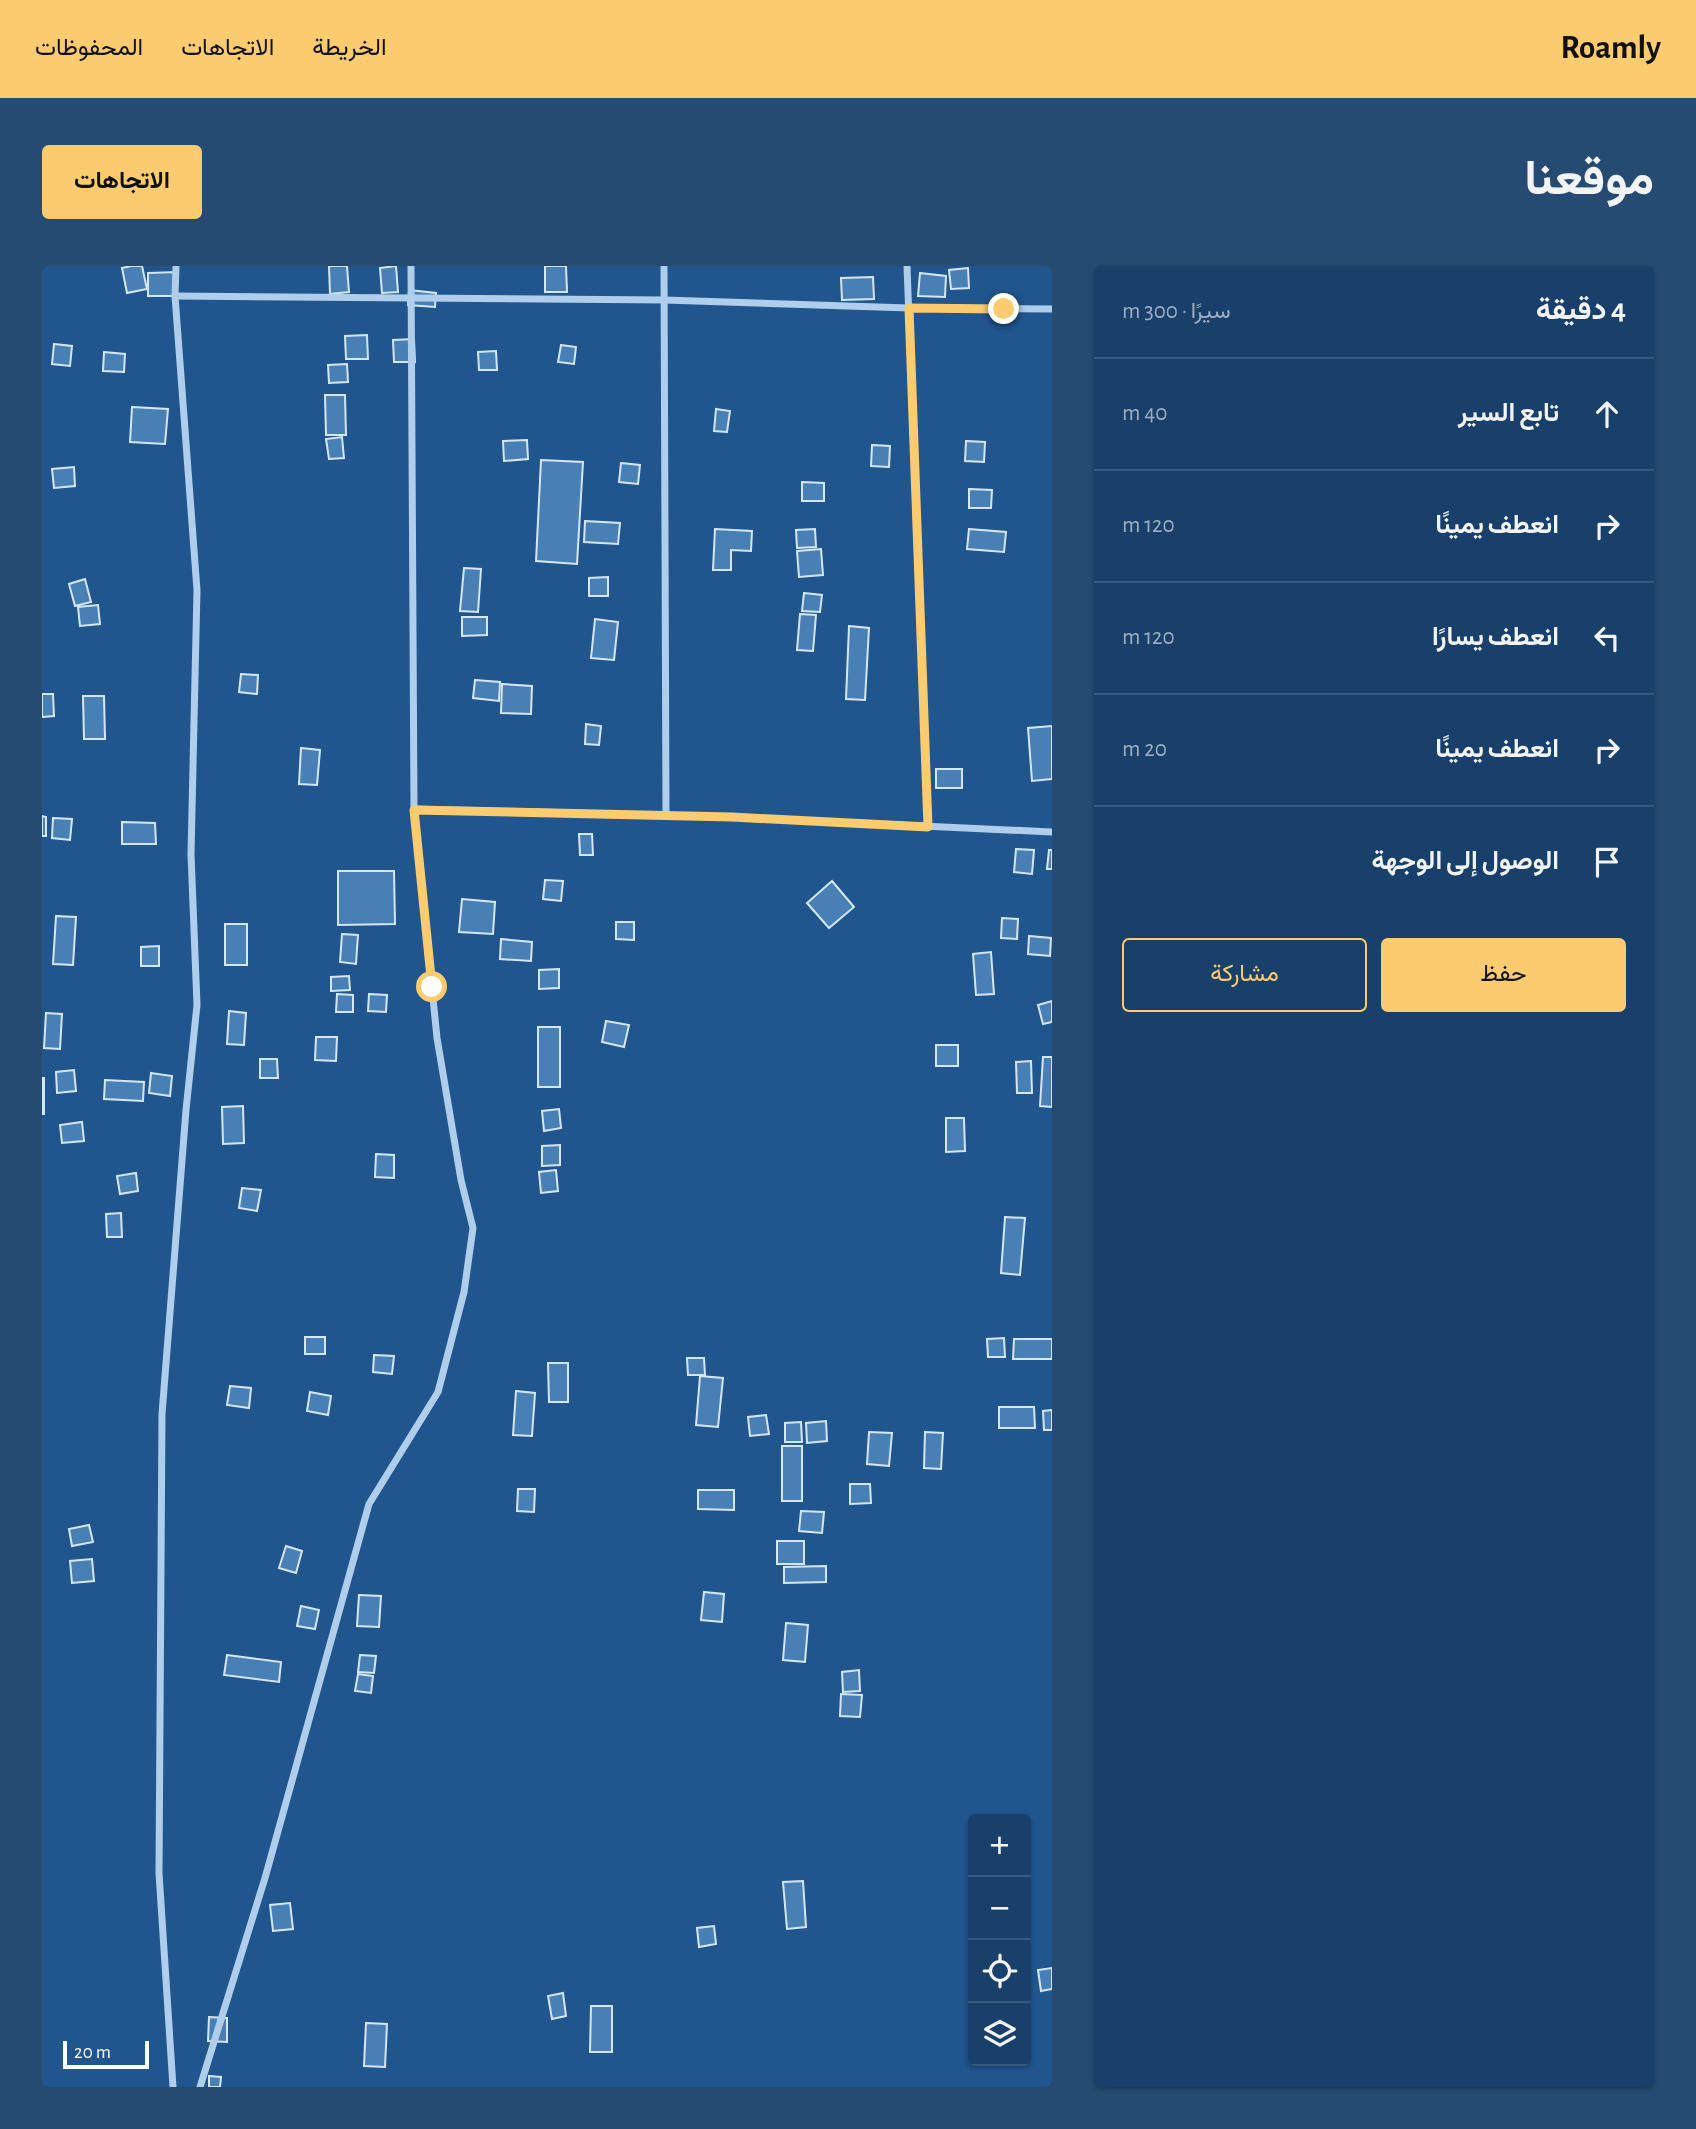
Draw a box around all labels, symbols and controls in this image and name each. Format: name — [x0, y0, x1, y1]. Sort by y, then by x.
text: Roamly — [1561, 32, 1661, 65]
text: المحفوظات — [35, 36, 143, 60]
text: الاتجاهات — [181, 36, 274, 60]
text: الخريطة — [312, 36, 387, 60]
button: الاتجاهات — [42, 145, 202, 219]
text: موقعنا — [1524, 155, 1654, 204]
route end — [988, 293, 1019, 324]
text: 4 دقيقة — [1536, 295, 1626, 325]
text: سيرًا · 300 m — [1122, 300, 1231, 323]
icon: ahead — [1588, 395, 1626, 433]
text: تابع السير — [1458, 400, 1559, 426]
text: 40 m — [1122, 402, 1167, 425]
icon: right — [1588, 507, 1626, 545]
text: انعطف يمينًا — [1435, 512, 1559, 538]
text: 120 m — [1122, 514, 1175, 537]
icon: left — [1588, 619, 1626, 657]
text: انعطف يسارًا — [1432, 624, 1559, 650]
text: 120 m — [1122, 626, 1175, 649]
icon: right — [1588, 731, 1626, 769]
text: انعطف يمينًا — [1435, 736, 1559, 762]
text: 20 m — [1122, 738, 1167, 761]
icon: arrive — [1588, 843, 1626, 881]
text: الوصول إلى الوجهة — [1371, 848, 1559, 874]
button: مشاركة — [1122, 938, 1367, 1012]
button: حفظ — [1381, 938, 1626, 1012]
route start — [416, 971, 447, 1002]
map controls — [968, 1814, 1031, 2066]
button: + — [968, 1814, 1031, 1877]
button: − — [968, 1877, 1031, 1940]
button: locate — [968, 1940, 1031, 2003]
button: layers — [968, 2003, 1031, 2066]
scale bar — [63, 2038, 149, 2070]
text: 20 m — [74, 2043, 111, 2062]

